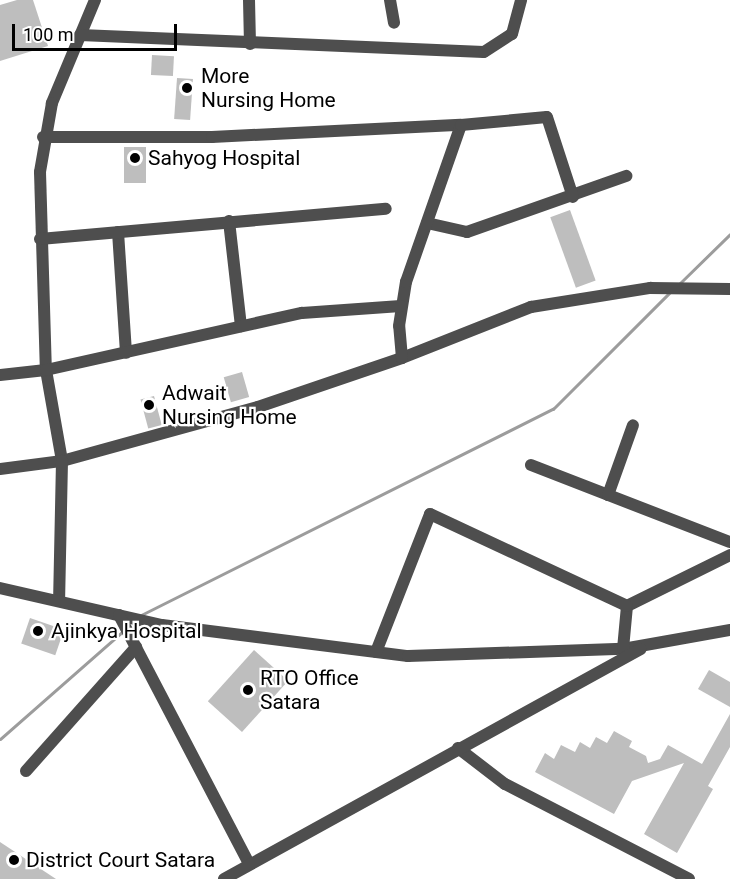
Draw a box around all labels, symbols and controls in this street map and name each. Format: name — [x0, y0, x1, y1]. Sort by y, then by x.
scale bar — [15, 12, 180, 50]
text: 100 m — [23, 24, 74, 45]
place label: More Nursing Home — [201, 63, 336, 113]
marker: More Nursing Home — [178, 79, 196, 97]
place label: Sahyog Hospital — [148, 145, 300, 171]
marker: Sahyog Hospital — [126, 149, 144, 167]
place label: Adwait Nursing Home — [162, 380, 297, 430]
marker: Adwait Nursing Home — [140, 396, 158, 414]
place label: Ajinkya Hospital — [51, 618, 202, 644]
marker: Ajinkya Hospital — [29, 622, 47, 640]
place label: RTO Office Satara — [260, 665, 359, 715]
marker: RTO Office Satara — [241, 683, 255, 697]
place label: District Court Satara — [26, 847, 215, 873]
marker: District Court Satara — [7, 853, 21, 867]

